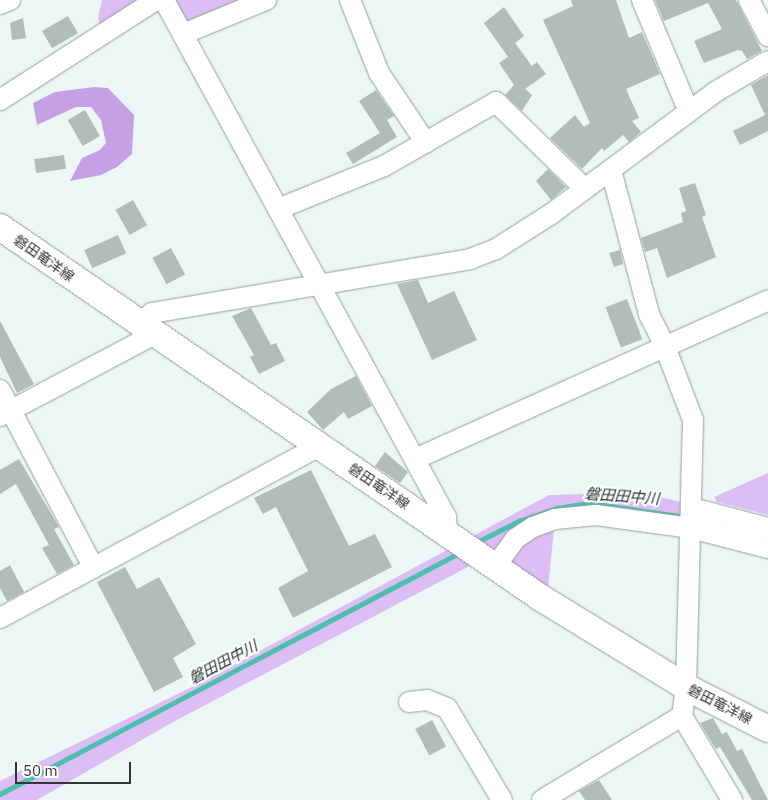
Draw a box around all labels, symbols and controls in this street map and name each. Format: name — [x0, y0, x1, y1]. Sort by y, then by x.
street label: 磐田竜洋線 — [11, 231, 77, 285]
street label: 磐田竜洋線 — [345, 459, 413, 513]
water label: 磐田田中川 — [584, 484, 660, 508]
water label: 磐田田中川 — [186, 636, 260, 688]
street label: 磐田竜洋線 — [685, 681, 755, 727]
scale bar — [18, 752, 134, 784]
text: 50 m — [23, 761, 58, 780]

